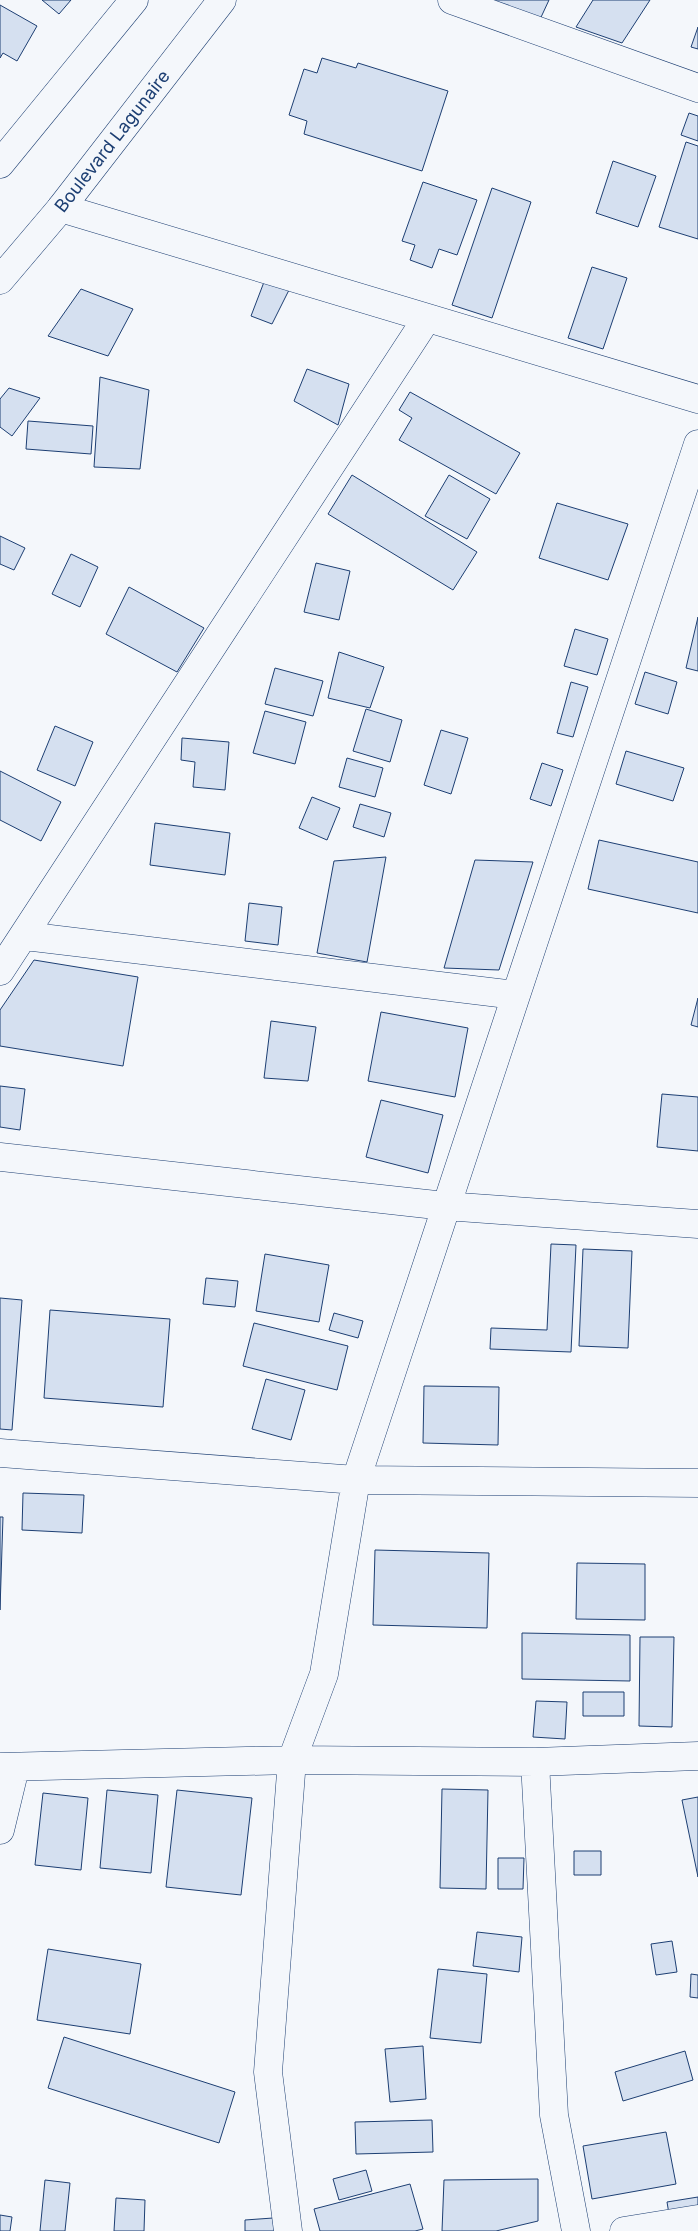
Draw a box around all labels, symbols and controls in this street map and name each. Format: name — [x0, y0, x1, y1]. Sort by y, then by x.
street label: Boulevard Lagunaire — [50, 66, 174, 216]

